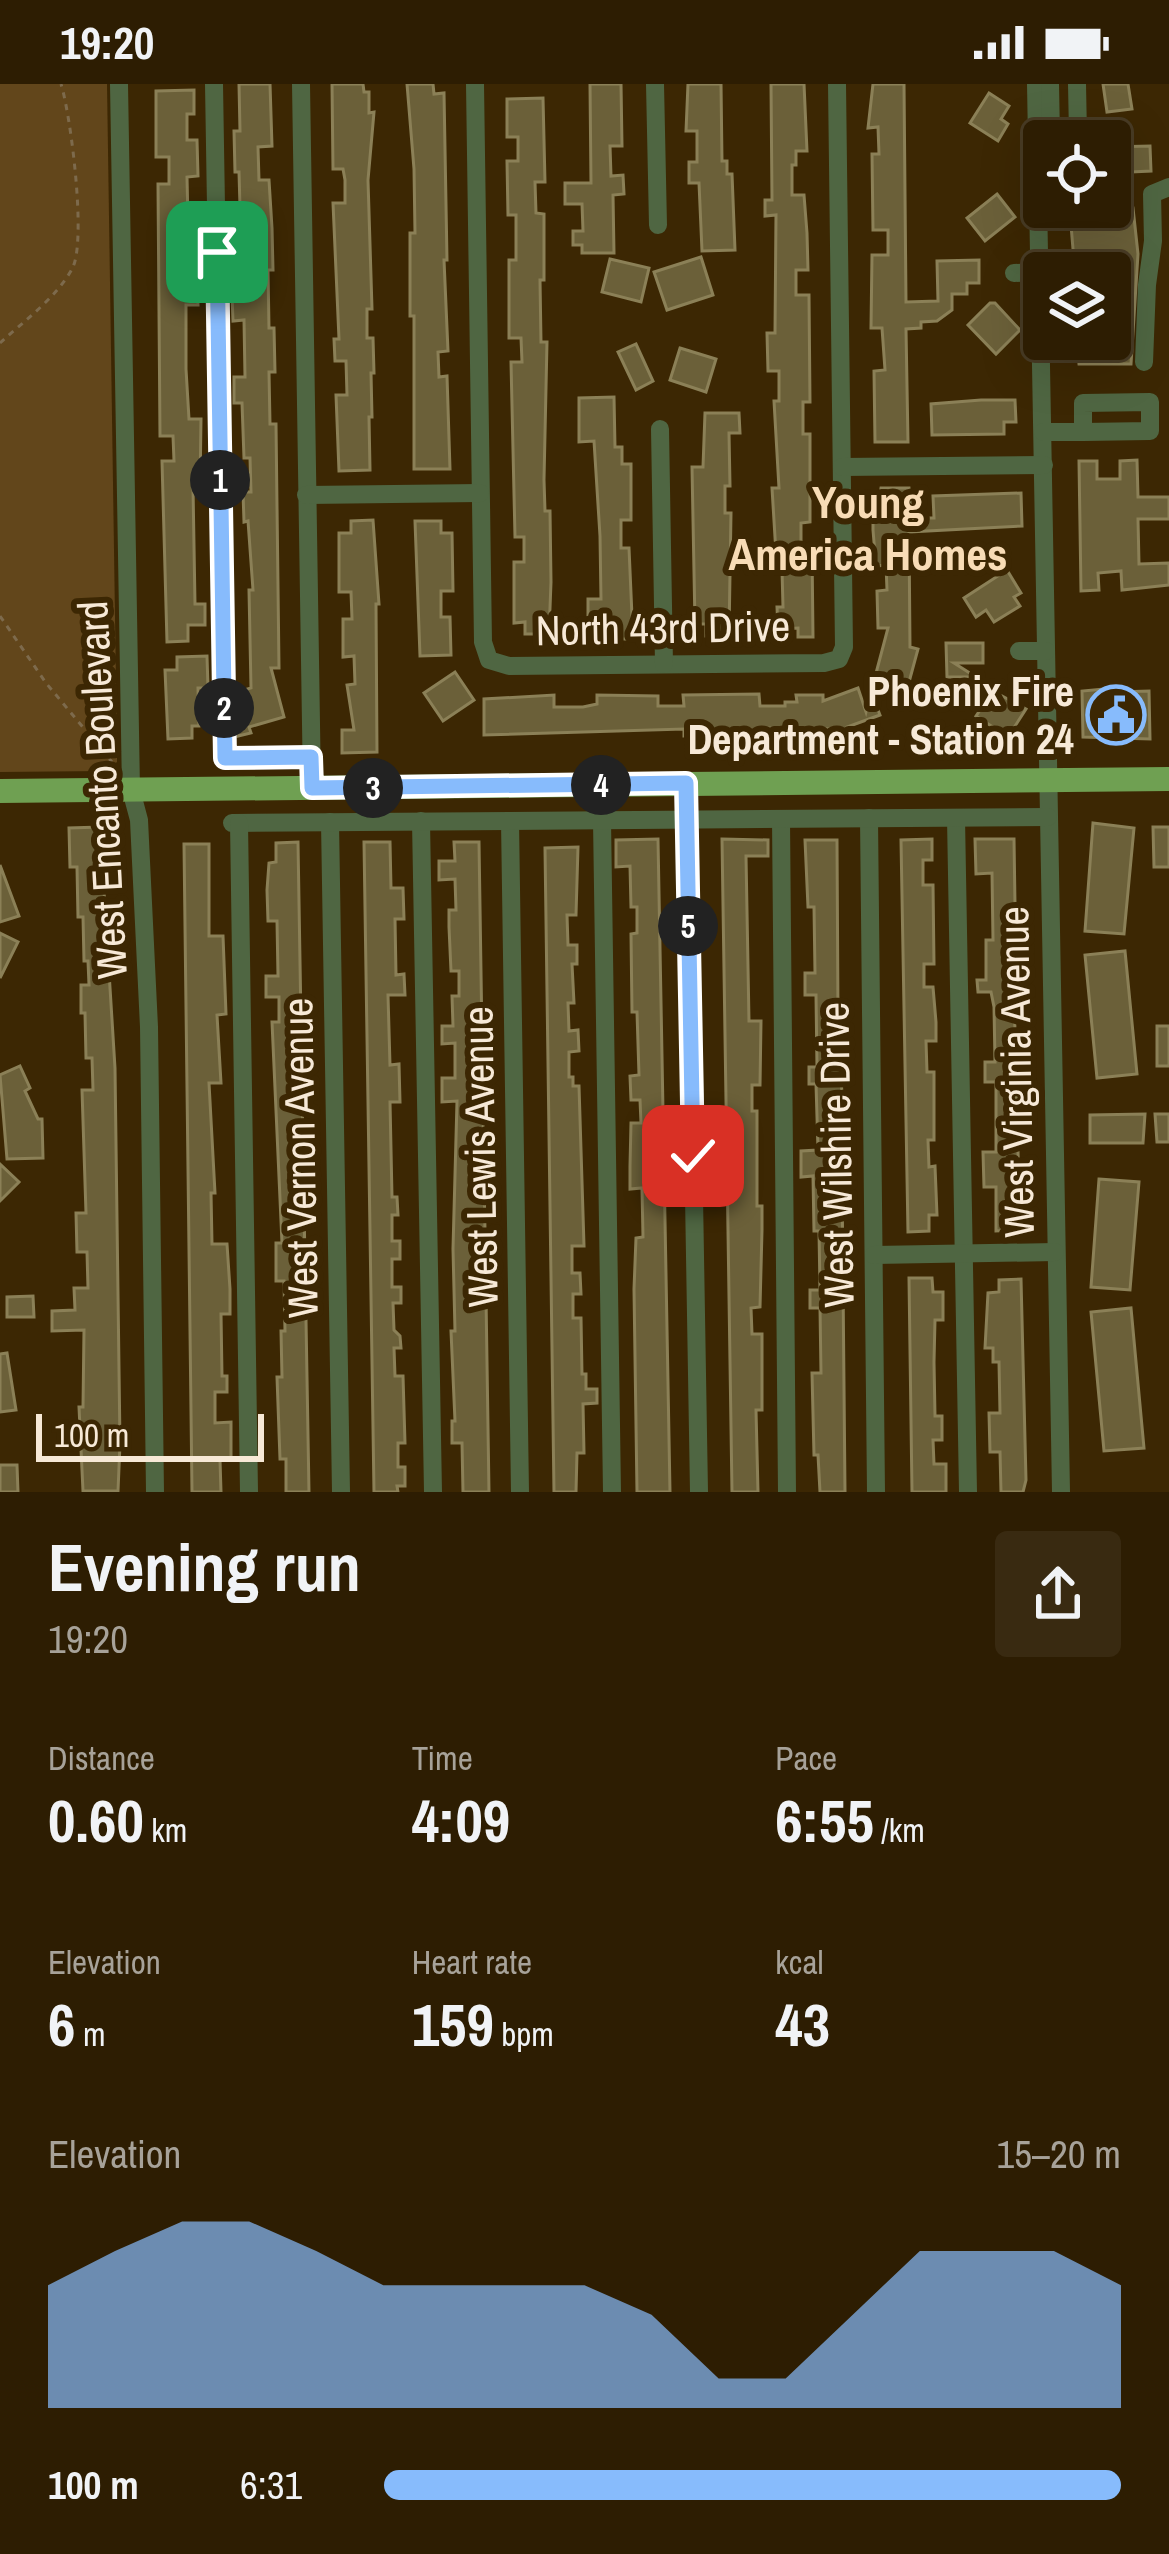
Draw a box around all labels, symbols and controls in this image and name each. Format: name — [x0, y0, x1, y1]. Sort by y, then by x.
text: 19:20 — [60, 12, 154, 73]
map controls — [1023, 120, 1131, 360]
button: locate — [1023, 120, 1131, 228]
pin — [166, 201, 268, 303]
icon: arrive — [184, 219, 250, 285]
button: layers — [1023, 252, 1131, 360]
pin: 1 — [190, 450, 250, 510]
text: 1 — [212, 458, 228, 502]
district label: Young America Homes — [729, 471, 1007, 584]
street label: North 43rd Drive — [535, 598, 791, 658]
street label: West Encanto Boulevard — [64, 600, 140, 980]
place label: Phoenix Fire Department - Station 24 — [687, 663, 1074, 767]
pin: 2 — [194, 678, 254, 738]
public building icon: Phoenix Fire Department - Station 24 — [1085, 684, 1147, 746]
text: 2 — [216, 686, 232, 730]
pin: 4 — [571, 755, 631, 815]
pin: 3 — [343, 758, 403, 818]
text: 4 — [593, 763, 609, 807]
text: 3 — [365, 766, 381, 810]
pin: 5 — [658, 896, 718, 956]
text: 5 — [680, 904, 696, 948]
street label: West Virginia Avenue — [985, 906, 1047, 1238]
street label: West Vernon Avenue — [269, 997, 331, 1319]
street label: West Wilshire Drive — [805, 1002, 867, 1308]
street label: West Lewis Avenue — [449, 1006, 511, 1308]
pin — [642, 1105, 744, 1207]
icon: check — [660, 1123, 726, 1189]
scale bar — [36, 1408, 264, 1461]
text: 100 m — [54, 1413, 129, 1457]
text: Evening run — [48, 1523, 361, 1612]
button: share — [995, 1531, 1121, 1657]
text: 19:20 — [48, 1613, 128, 1665]
text: Distance — [48, 1736, 155, 1780]
text: Time — [412, 1736, 473, 1780]
text: Pace — [775, 1736, 837, 1780]
text: 0.60 — [48, 1780, 144, 1861]
text: 4:09 — [412, 1780, 510, 1861]
text: 6:55 — [775, 1780, 874, 1861]
text: km — [144, 1808, 187, 1852]
text: /km — [874, 1808, 925, 1852]
text: Elevation — [48, 1940, 161, 1984]
text: Heart rate — [412, 1940, 532, 1984]
text: kcal — [775, 1940, 823, 1984]
text: 6 — [48, 1984, 75, 2065]
text: 159 — [412, 1984, 494, 2065]
text: 43 — [775, 1984, 830, 2065]
text: m — [75, 2012, 105, 2056]
text: bpm — [494, 2012, 554, 2056]
text: Elevation — [48, 2128, 181, 2180]
text: 15–20 m — [997, 2128, 1121, 2180]
text: 100 m — [48, 2459, 139, 2511]
text: 6:31 — [240, 2459, 302, 2511]

